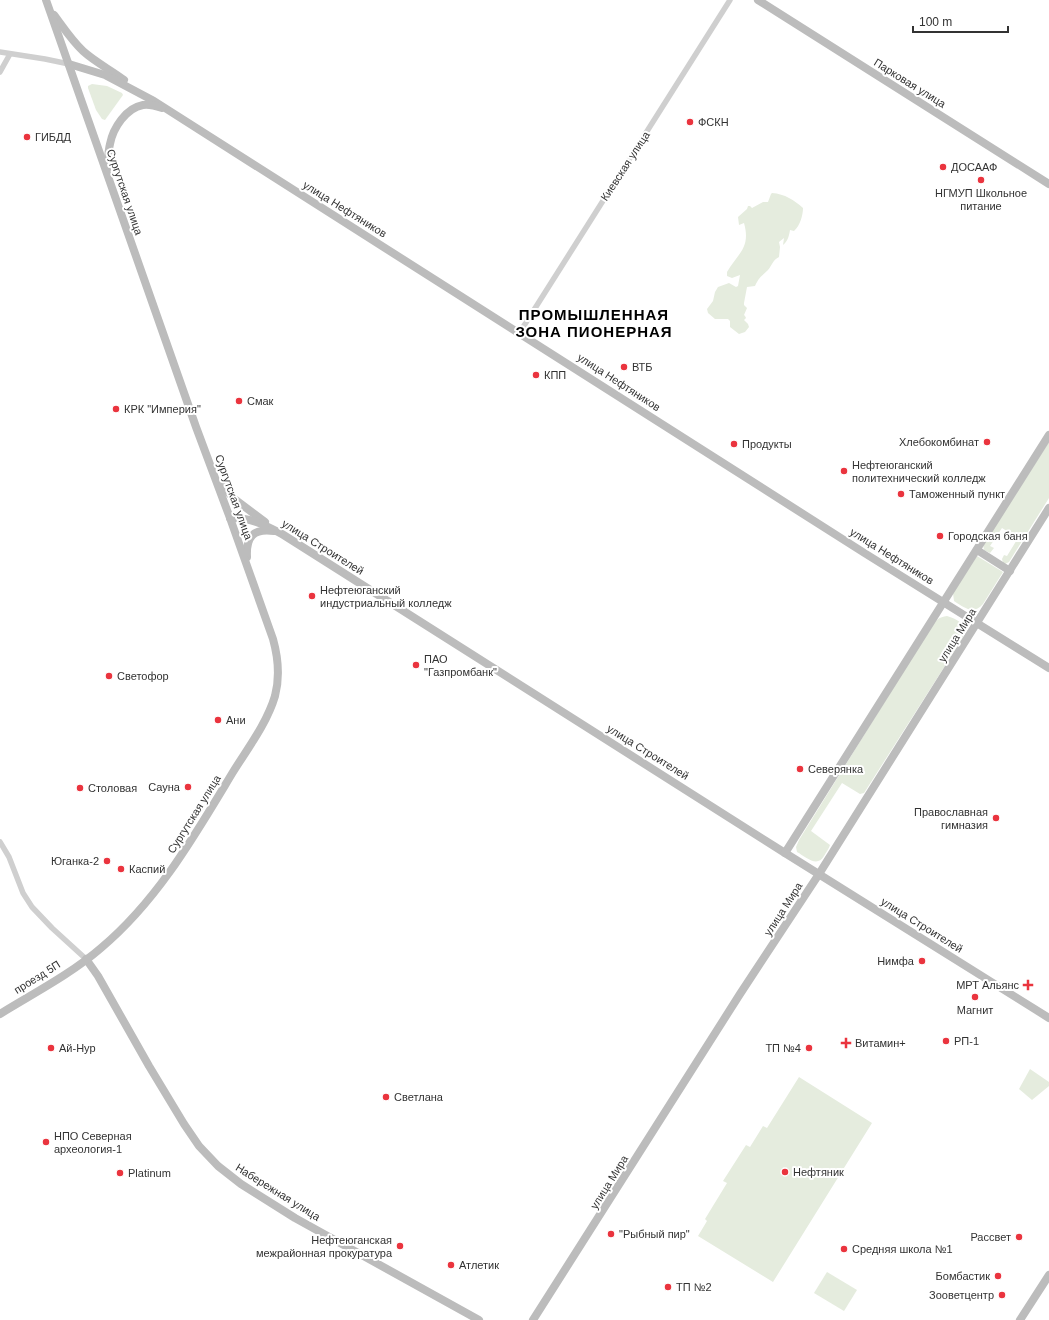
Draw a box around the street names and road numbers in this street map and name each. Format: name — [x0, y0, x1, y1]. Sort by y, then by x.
street label: Парковая улица — [872, 56, 949, 110]
street label: Киевская улица — [598, 128, 652, 203]
street label: Сургутская улица — [105, 148, 146, 237]
street label: улица Нефтяников — [301, 178, 389, 240]
street label: улица Нефтяников — [575, 351, 663, 413]
street label: Сургутская улица — [213, 453, 255, 542]
street label: улица Строителей — [280, 517, 366, 577]
street label: улица Нефтяников — [848, 525, 936, 587]
street label: улица Мира — [936, 605, 979, 664]
street label: улица Строителей — [605, 722, 691, 782]
street label: Сургутская улица — [165, 772, 223, 855]
street label: улица Мира — [761, 879, 805, 938]
street label: улица Строителей — [879, 895, 965, 955]
street label: проезд 5П — [12, 958, 62, 996]
street label: улица Мира — [588, 1152, 631, 1211]
street label: Набережная улица — [234, 1161, 323, 1223]

